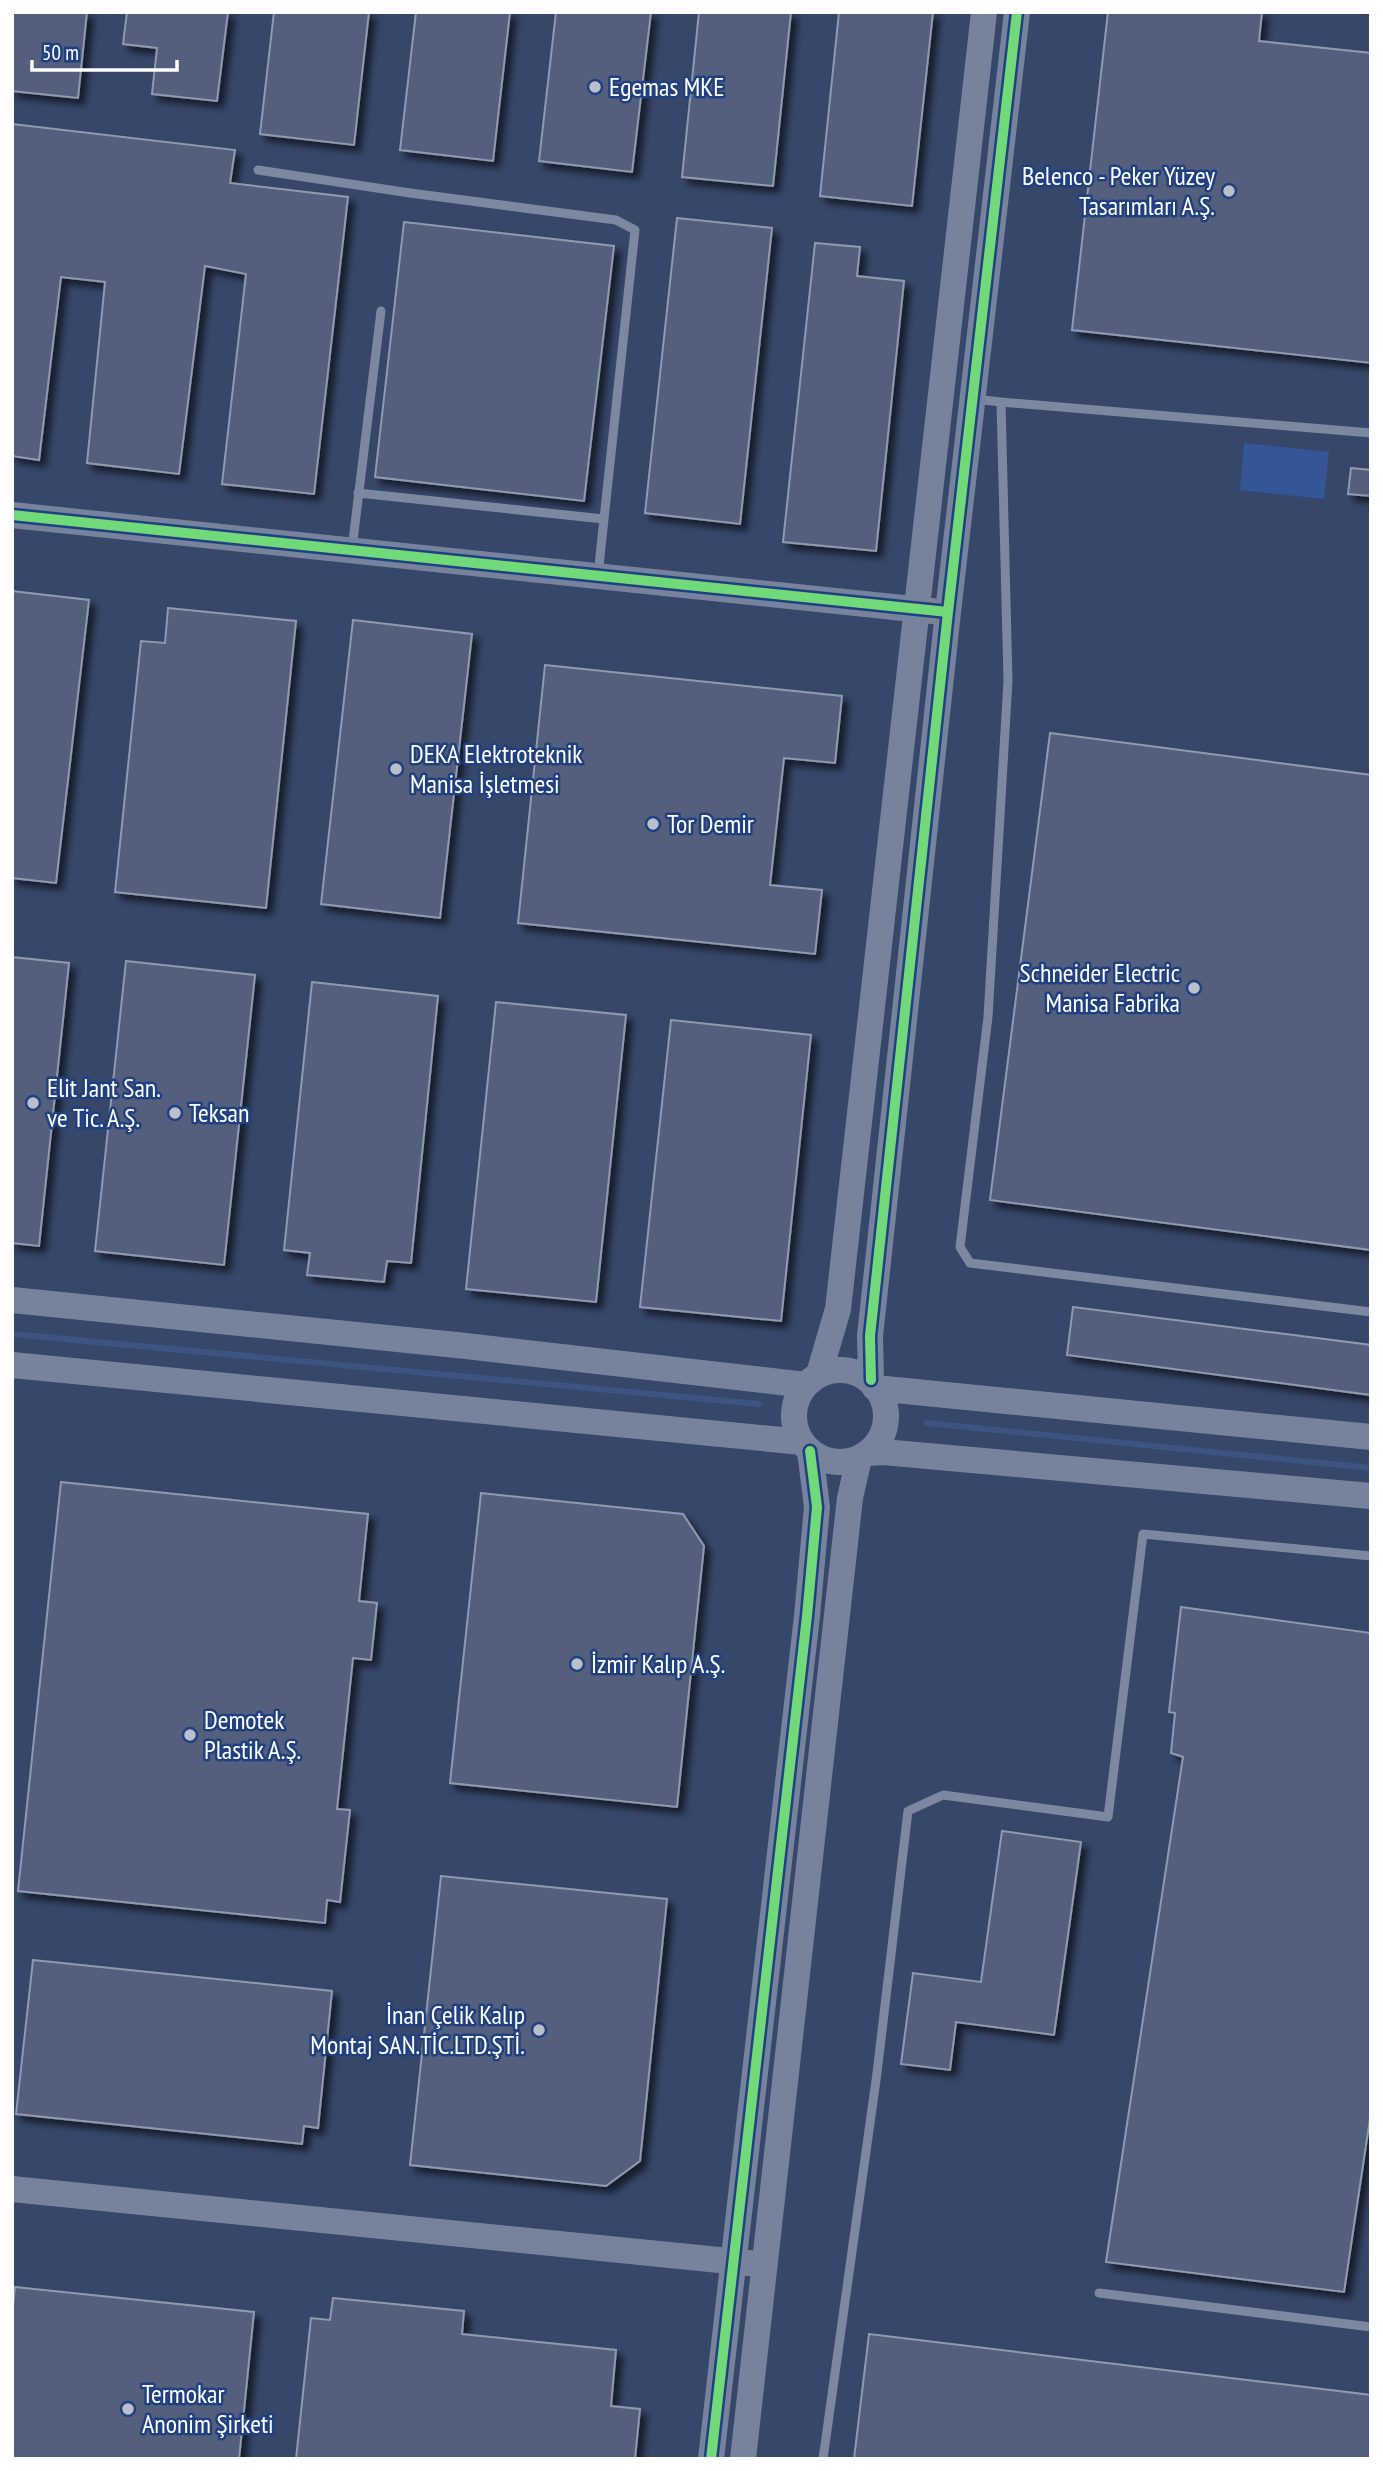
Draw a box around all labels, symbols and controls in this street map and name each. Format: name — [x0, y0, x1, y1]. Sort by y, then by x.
scale bar — [32, 28, 177, 72]
text: 50 m — [42, 39, 79, 66]
place label: Egemas MKE — [609, 70, 724, 103]
marker: Egemas MKE — [587, 79, 603, 95]
place label: Belenco - Peker Yüzey Tasarımları A.Ş. — [1022, 159, 1215, 222]
marker: Belenco - Peker Yüzey Tasarımları A.Ş. — [1221, 183, 1237, 199]
place label: DEKA Elektroteknik Manisa İşletmesi — [410, 737, 582, 800]
marker: DEKA Elektroteknik Manisa İşletmesi — [388, 761, 404, 777]
place label: Tor Demir — [667, 807, 754, 840]
marker: Tor Demir — [645, 816, 661, 832]
place label: Schneider Electric Manisa Fabrika — [1020, 956, 1180, 1019]
marker: Schneider Electric Manisa Fabrika — [1186, 980, 1202, 996]
place label: Elit Jant San. ve Tic. A.Ş. — [47, 1071, 161, 1134]
marker: Elit Jant San. ve Tic. A.Ş. — [25, 1095, 41, 1111]
place label: Teksan — [189, 1096, 249, 1129]
marker: Teksan — [167, 1105, 183, 1121]
place label: İzmir Kalıp A.Ş. — [591, 1647, 725, 1680]
marker: İzmir Kalıp A.Ş. — [569, 1656, 585, 1672]
place label: Demotek Plastik A.Ş. — [204, 1703, 301, 1766]
marker: Demotek Plastik A.Ş. — [182, 1727, 198, 1743]
place label: İnan Çelik Kalıp Montaj SAN.TİC.LTD.ŞTİ. — [310, 1998, 525, 2061]
marker: İnan Çelik Kalıp Montaj SAN.TİC.LTD.ŞTİ. — [531, 2022, 547, 2038]
place label: Termokar Anonim Şirketi — [142, 2377, 274, 2440]
marker: Termokar Anonim Şirketi — [120, 2401, 136, 2417]

